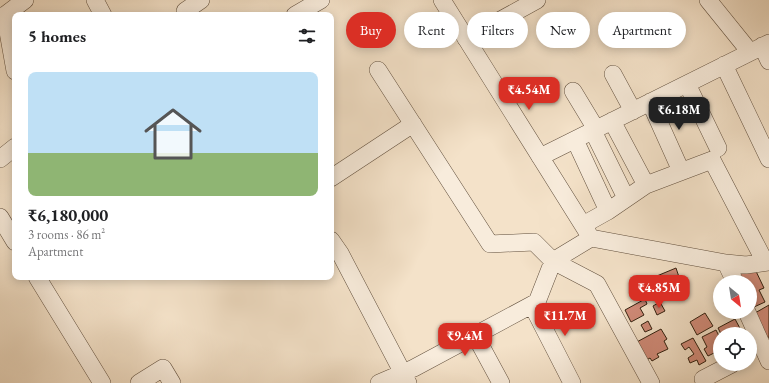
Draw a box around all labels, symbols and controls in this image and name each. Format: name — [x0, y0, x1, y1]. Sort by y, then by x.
chip: Buy — [346, 12, 396, 48]
chip: Rent — [404, 12, 459, 48]
chip: Filters — [467, 12, 528, 48]
chip: New — [536, 12, 590, 48]
chip: Apartment — [598, 12, 686, 48]
text: 5 homes — [28, 25, 86, 47]
icon: filters — [296, 25, 318, 47]
pin: ₹4.54M — [496, 77, 562, 111]
text: ₹4.54M — [508, 81, 550, 98]
pin: ₹6.18M — [646, 97, 712, 131]
icon: home — [137, 98, 209, 170]
text: ₹6.18M — [658, 101, 700, 118]
text: ₹6,180,000 — [28, 204, 108, 226]
text: 3 rooms · 86 m² — [28, 226, 105, 243]
text: Apartment — [28, 243, 83, 260]
pin: ₹4.85M — [626, 275, 692, 309]
north arrow — [713, 275, 757, 319]
map controls — [713, 275, 757, 371]
text: ₹4.85M — [638, 279, 680, 296]
pin: ₹11.7M — [532, 303, 598, 337]
text: ₹11.7M — [544, 307, 586, 324]
pin: ₹9.4M — [437, 323, 493, 357]
text: ₹9.4M — [447, 327, 483, 344]
button: locate — [713, 327, 757, 371]

